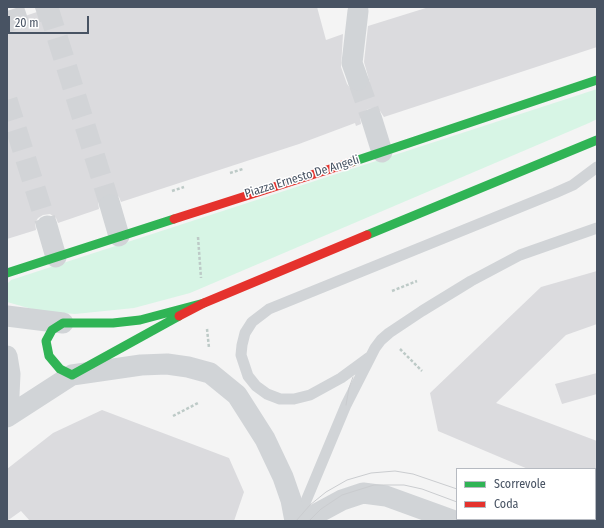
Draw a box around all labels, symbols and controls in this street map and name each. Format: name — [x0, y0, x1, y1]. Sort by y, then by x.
scale bar — [10, 8, 91, 34]
text: 20 m — [15, 16, 39, 30]
street label: Piazza Ernesto De Angeli — [243, 153, 361, 201]
legend — [456, 468, 596, 520]
text: Scorrevole — [494, 477, 546, 491]
text: Coda — [494, 497, 518, 511]

